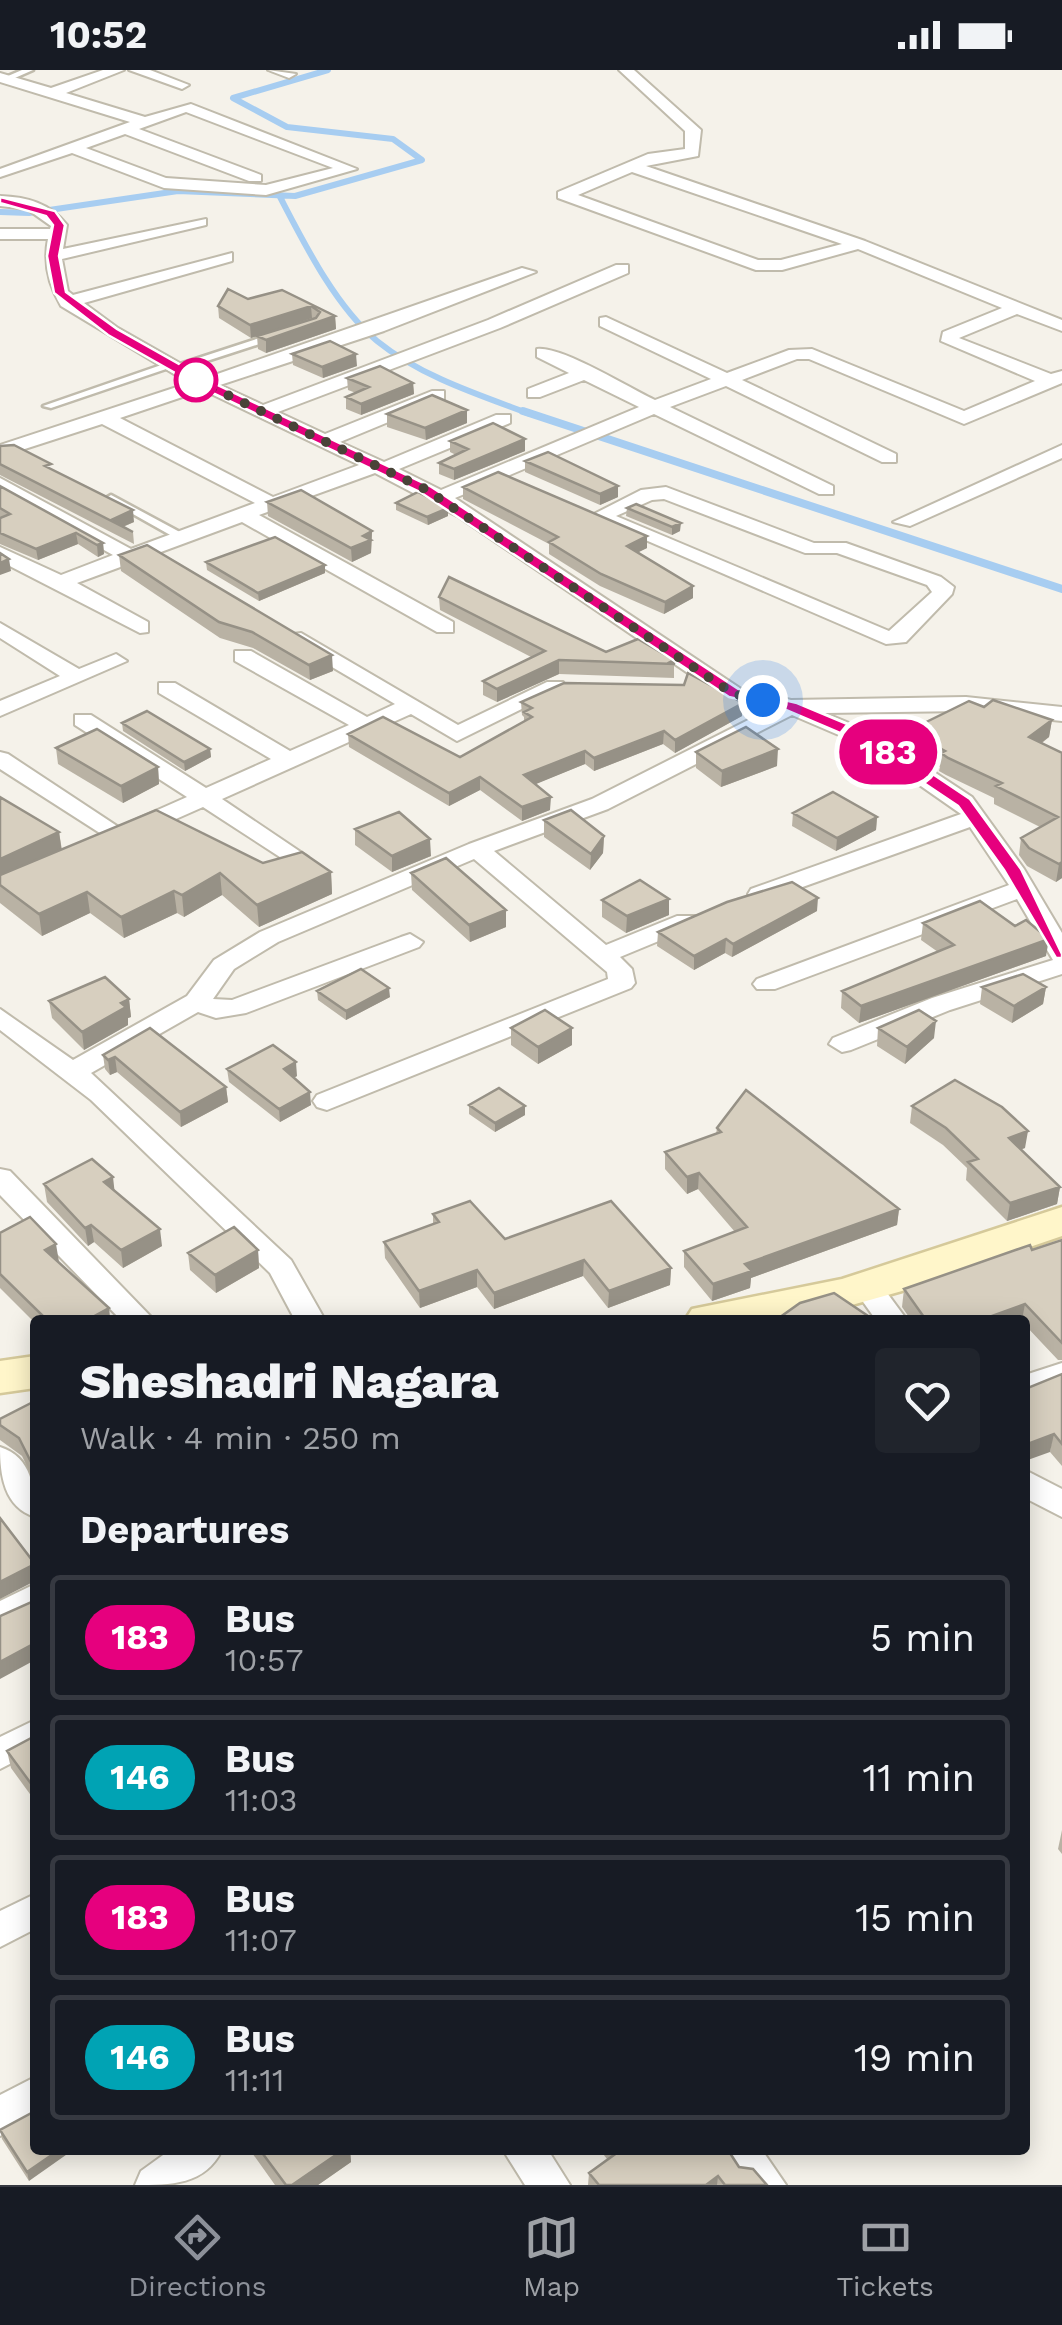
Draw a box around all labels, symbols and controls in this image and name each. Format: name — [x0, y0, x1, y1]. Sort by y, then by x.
text: 10:52 — [50, 13, 147, 57]
unlabelled marker — [175, 359, 217, 401]
your location — [738, 675, 788, 725]
line badge: 183 — [830, 720, 946, 784]
text: 183 — [859, 731, 917, 773]
button: heart — [875, 1348, 980, 1453]
text: Sheshadri Nagara — [80, 1353, 499, 1410]
text: Walk · 4 min · 250 m — [80, 1419, 401, 1457]
text: Departures — [80, 1508, 289, 1552]
text: Bus — [225, 1597, 295, 1641]
text: 183 — [111, 1616, 169, 1658]
text: 5 min — [870, 1616, 975, 1660]
text: 10:57 — [225, 1641, 303, 1679]
text: Bus — [225, 1737, 295, 1781]
text: 146 — [110, 1756, 170, 1798]
text: 11 min — [863, 1756, 975, 1800]
text: 11:03 — [225, 1781, 297, 1819]
text: Bus — [225, 1877, 295, 1921]
text: 183 — [111, 1896, 169, 1938]
text: 15 min — [855, 1896, 975, 1940]
text: 11:07 — [225, 1921, 297, 1959]
text: Bus — [225, 2017, 295, 2061]
text: 146 — [110, 2036, 170, 2078]
text: 19 min — [854, 2036, 975, 2080]
text: 11:11 — [225, 2061, 284, 2099]
tab: Directions — [128, 2210, 267, 2303]
tab: Map — [523, 2210, 580, 2303]
tab: Tickets — [837, 2210, 934, 2303]

